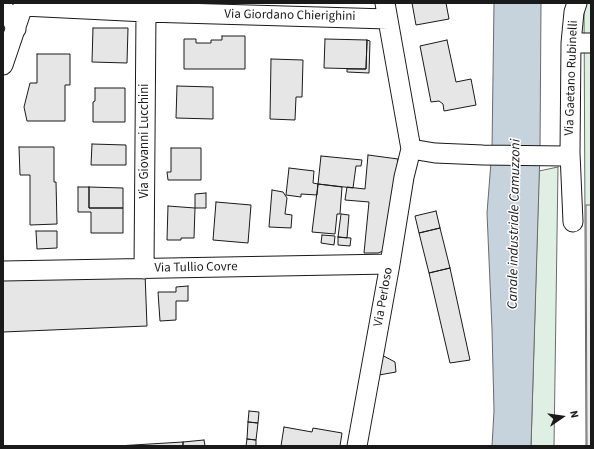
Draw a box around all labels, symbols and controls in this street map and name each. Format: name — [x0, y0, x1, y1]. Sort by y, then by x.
street label: Via Giordano Chierighini — [224, 7, 356, 25]
street label: Via Gaetano Rubinelli — [562, 20, 582, 136]
street label: Via Giovanni Lucchini — [137, 83, 153, 199]
water label: Canale industriale Camuzzoni — [505, 139, 525, 309]
street label: Via Tullio Covre — [154, 259, 238, 277]
street label: Via Perloso — [371, 266, 397, 328]
north arrow — [542, 397, 582, 437]
text: N — [566, 409, 582, 419]

